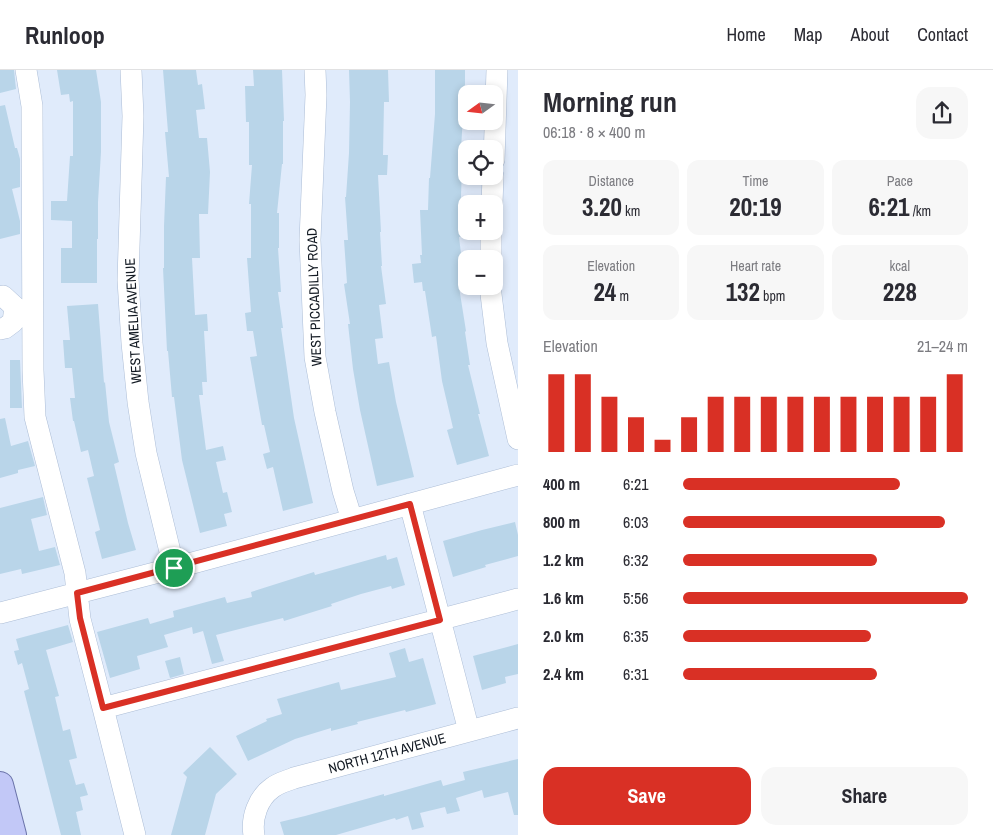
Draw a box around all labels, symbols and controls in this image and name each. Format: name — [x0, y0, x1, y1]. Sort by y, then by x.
text: Runloop — [25, 19, 105, 51]
text: Home — [726, 22, 766, 47]
text: Map — [794, 22, 823, 47]
text: About — [851, 22, 889, 47]
text: Contact — [917, 22, 968, 47]
text: Morning run — [543, 83, 677, 121]
north arrow — [458, 85, 502, 130]
map controls — [458, 85, 503, 295]
button: share — [916, 87, 968, 139]
text: 06:18 · 8 × 400 m — [543, 121, 646, 143]
button: locate — [458, 140, 503, 185]
text: Distance — [589, 172, 634, 190]
text: Time — [743, 172, 768, 190]
text: Pace — [887, 172, 913, 190]
text: 3.20 — [582, 190, 622, 224]
text: 20:19 — [729, 190, 782, 224]
text: 6:21 — [868, 190, 909, 224]
button: + — [458, 195, 503, 240]
text: km — [622, 202, 640, 220]
text: /km — [909, 202, 931, 220]
street label: WEST PICCADILLY ROAD — [303, 227, 325, 367]
button: − — [458, 250, 503, 295]
text: Elevation — [587, 257, 635, 275]
text: Heart rate — [730, 257, 781, 275]
text: kcal — [890, 257, 910, 275]
street label: WEST AMELIA AVENUE — [121, 258, 145, 384]
text: 24 — [593, 275, 616, 309]
text: 132 — [726, 275, 760, 309]
text: 228 — [883, 275, 917, 309]
text: m — [616, 287, 629, 305]
text: bpm — [760, 287, 785, 305]
text: Elevation — [543, 335, 598, 357]
text: 21–24 m — [917, 335, 968, 357]
text: 400 m — [543, 473, 580, 495]
text: 6:21 — [623, 473, 649, 495]
text: 800 m — [543, 511, 580, 533]
text: 6:03 — [623, 511, 649, 533]
pin — [153, 547, 195, 589]
text: 1.2 km — [543, 549, 584, 571]
text: 6:32 — [623, 549, 649, 571]
icon: arrive — [160, 554, 188, 582]
text: 1.6 km — [543, 587, 584, 609]
text: 5:56 — [623, 587, 649, 609]
text: 2.0 km — [543, 625, 584, 647]
text: 6:35 — [623, 625, 649, 647]
text: 2.4 km — [543, 663, 584, 685]
text: 6:31 — [623, 663, 649, 685]
street label: NORTH 12TH AVENUE — [326, 729, 448, 777]
button: Save — [543, 767, 751, 825]
button: Share — [761, 767, 968, 825]

